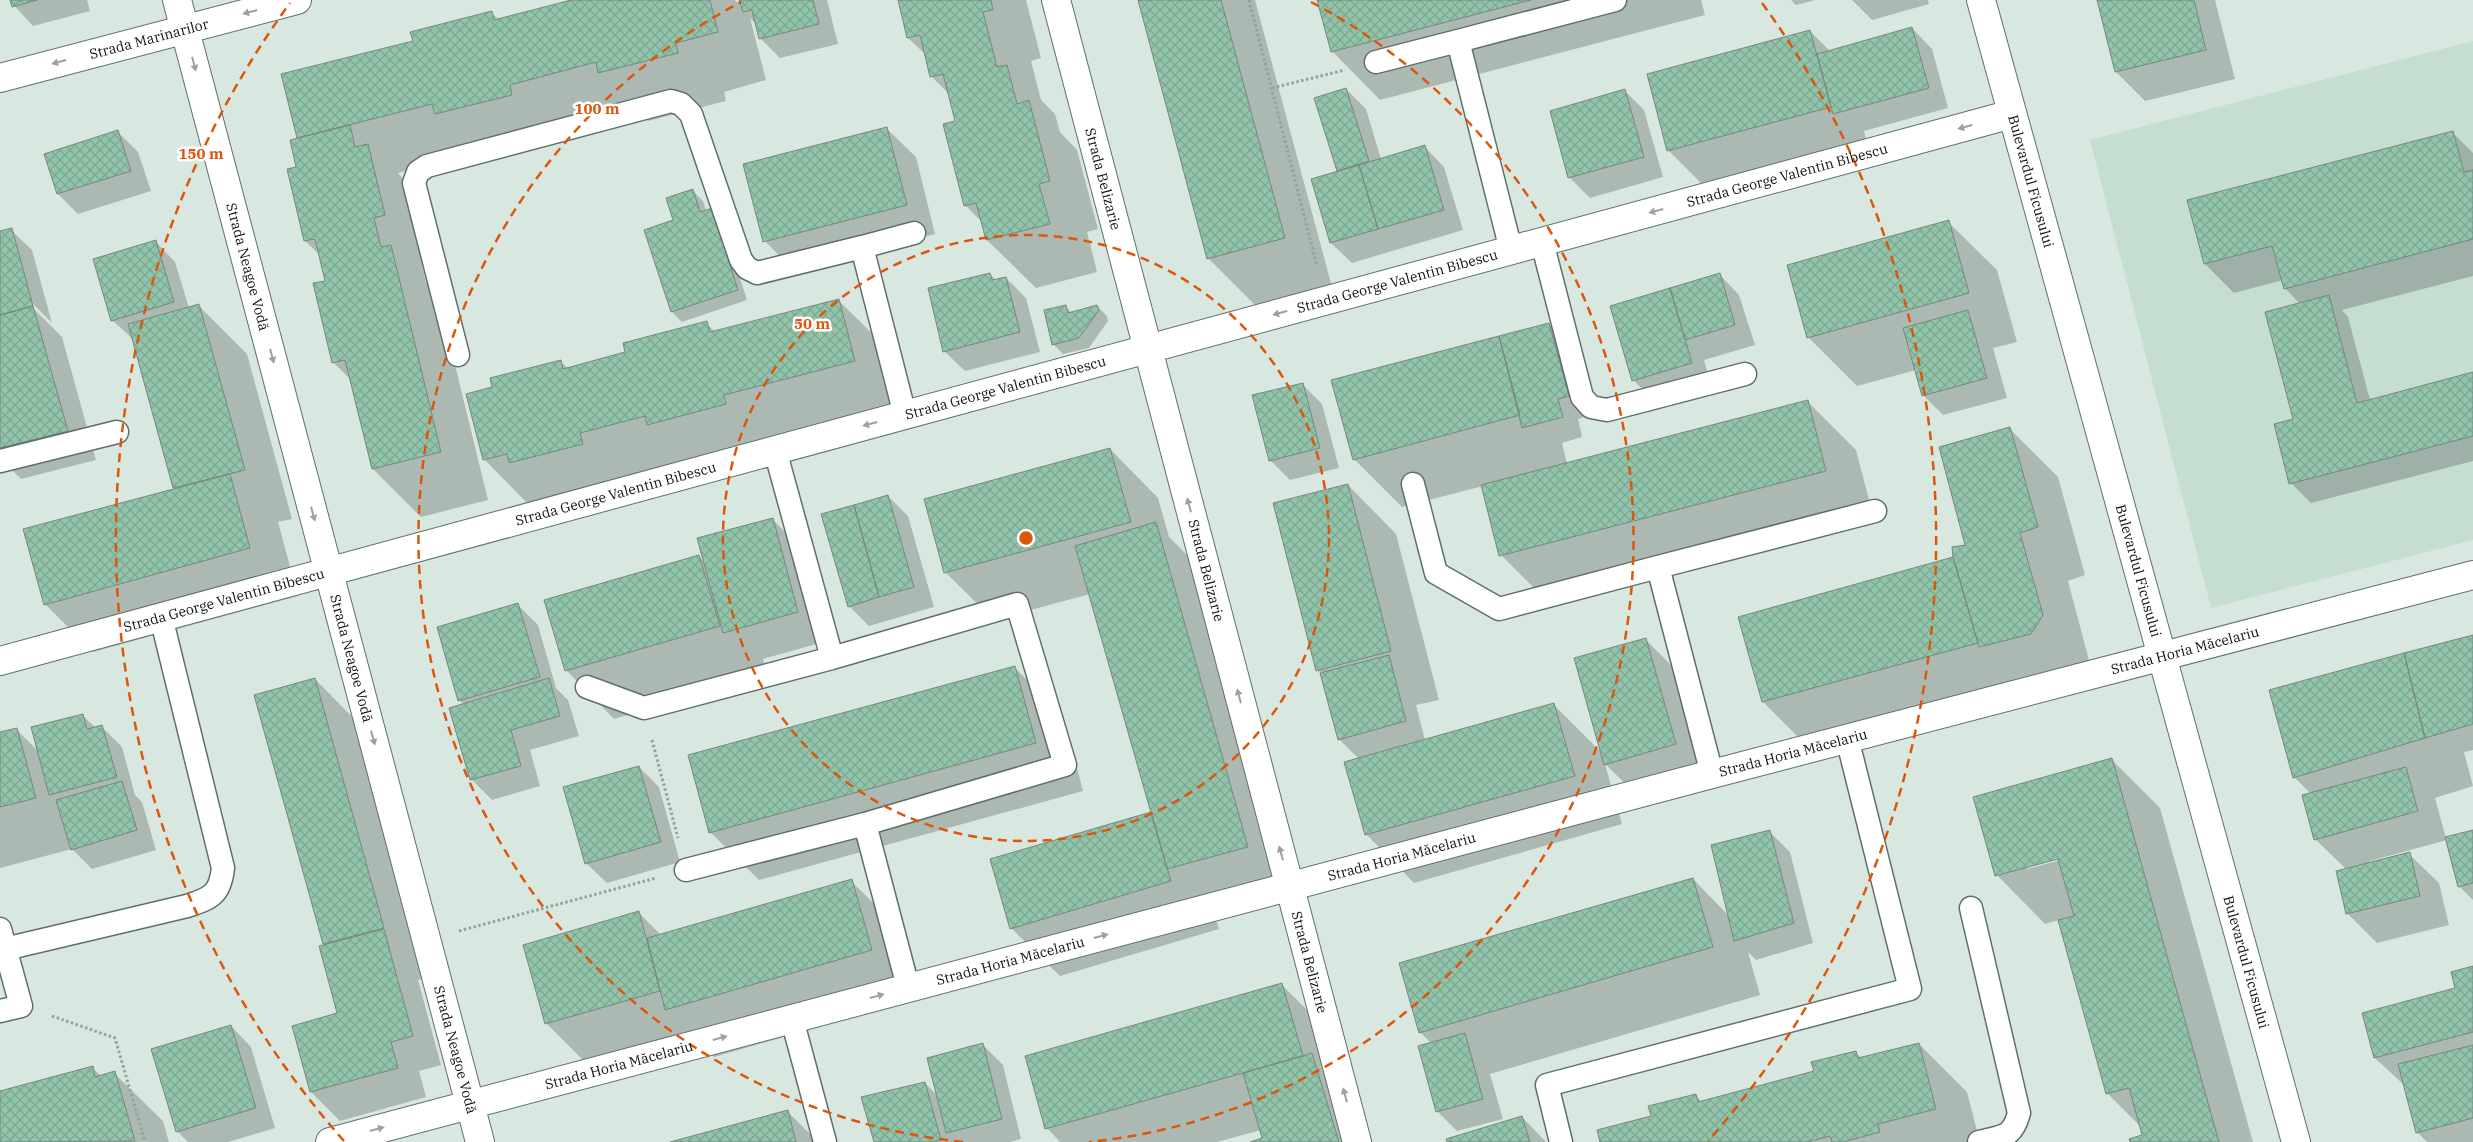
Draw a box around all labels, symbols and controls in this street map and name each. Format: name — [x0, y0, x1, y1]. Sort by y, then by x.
one-way arrow — [242, 9, 257, 17]
street label: Strada Marinarilor — [87, 14, 211, 63]
one-way arrow — [191, 57, 199, 72]
one-way arrow — [51, 59, 66, 67]
text: 100 m — [574, 99, 620, 118]
street label: Bulevardul Ficusului — [2004, 113, 2058, 250]
one-way arrow — [1958, 123, 1973, 131]
street label: Strada Belizarie — [1081, 126, 1125, 232]
street label: Strada George Valentin Bibescu — [1685, 139, 1890, 211]
text: 150 m — [178, 144, 224, 163]
street label: Strada Neagoe Vodă — [222, 201, 273, 333]
one-way arrow — [1649, 207, 1664, 215]
street label: Strada George Valentin Bibescu — [1295, 245, 1500, 317]
one-way arrow — [1272, 309, 1288, 317]
text: 50 m — [794, 314, 830, 333]
one-way arrow — [268, 349, 276, 364]
street label: Strada George Valentin Bibescu — [903, 352, 1108, 424]
one-way arrow — [862, 421, 877, 429]
street label: Strada George Valentin Bibescu — [513, 458, 718, 530]
one-way arrow — [1185, 498, 1193, 513]
street label: Bulevardul Ficusului — [2112, 502, 2165, 639]
one-way arrow — [310, 506, 318, 521]
street label: Strada Belizarie — [1184, 517, 1228, 624]
centre of rings — [1017, 529, 1035, 547]
street label: Strada George Valentin Bibescu — [121, 564, 327, 636]
street label: Strada Neagoe Vodă — [326, 592, 377, 724]
street label: Strada Horia Măcelariu — [2109, 622, 2261, 678]
one-way arrow — [1235, 688, 1243, 703]
street label: Strada Horia Măcelariu — [1717, 725, 1870, 781]
one-way arrow — [369, 731, 377, 746]
street label: Strada Horia Măcelariu — [1326, 828, 1478, 885]
one-way arrow — [1277, 846, 1285, 861]
street label: Bulevardul Ficusului — [2219, 894, 2273, 1030]
street label: Strada Belizarie — [1288, 909, 1332, 1015]
street label: Strada Horia Măcelariu — [934, 932, 1087, 989]
one-way arrow — [1094, 932, 1109, 940]
street label: Strada Neagoe Vodă — [430, 984, 481, 1116]
one-way arrow — [869, 992, 884, 1000]
one-way arrow — [712, 1034, 727, 1042]
street label: Strada Horia Măcelariu — [543, 1037, 695, 1093]
one-way arrow — [1340, 1087, 1348, 1102]
one-way arrow — [369, 1125, 384, 1133]

